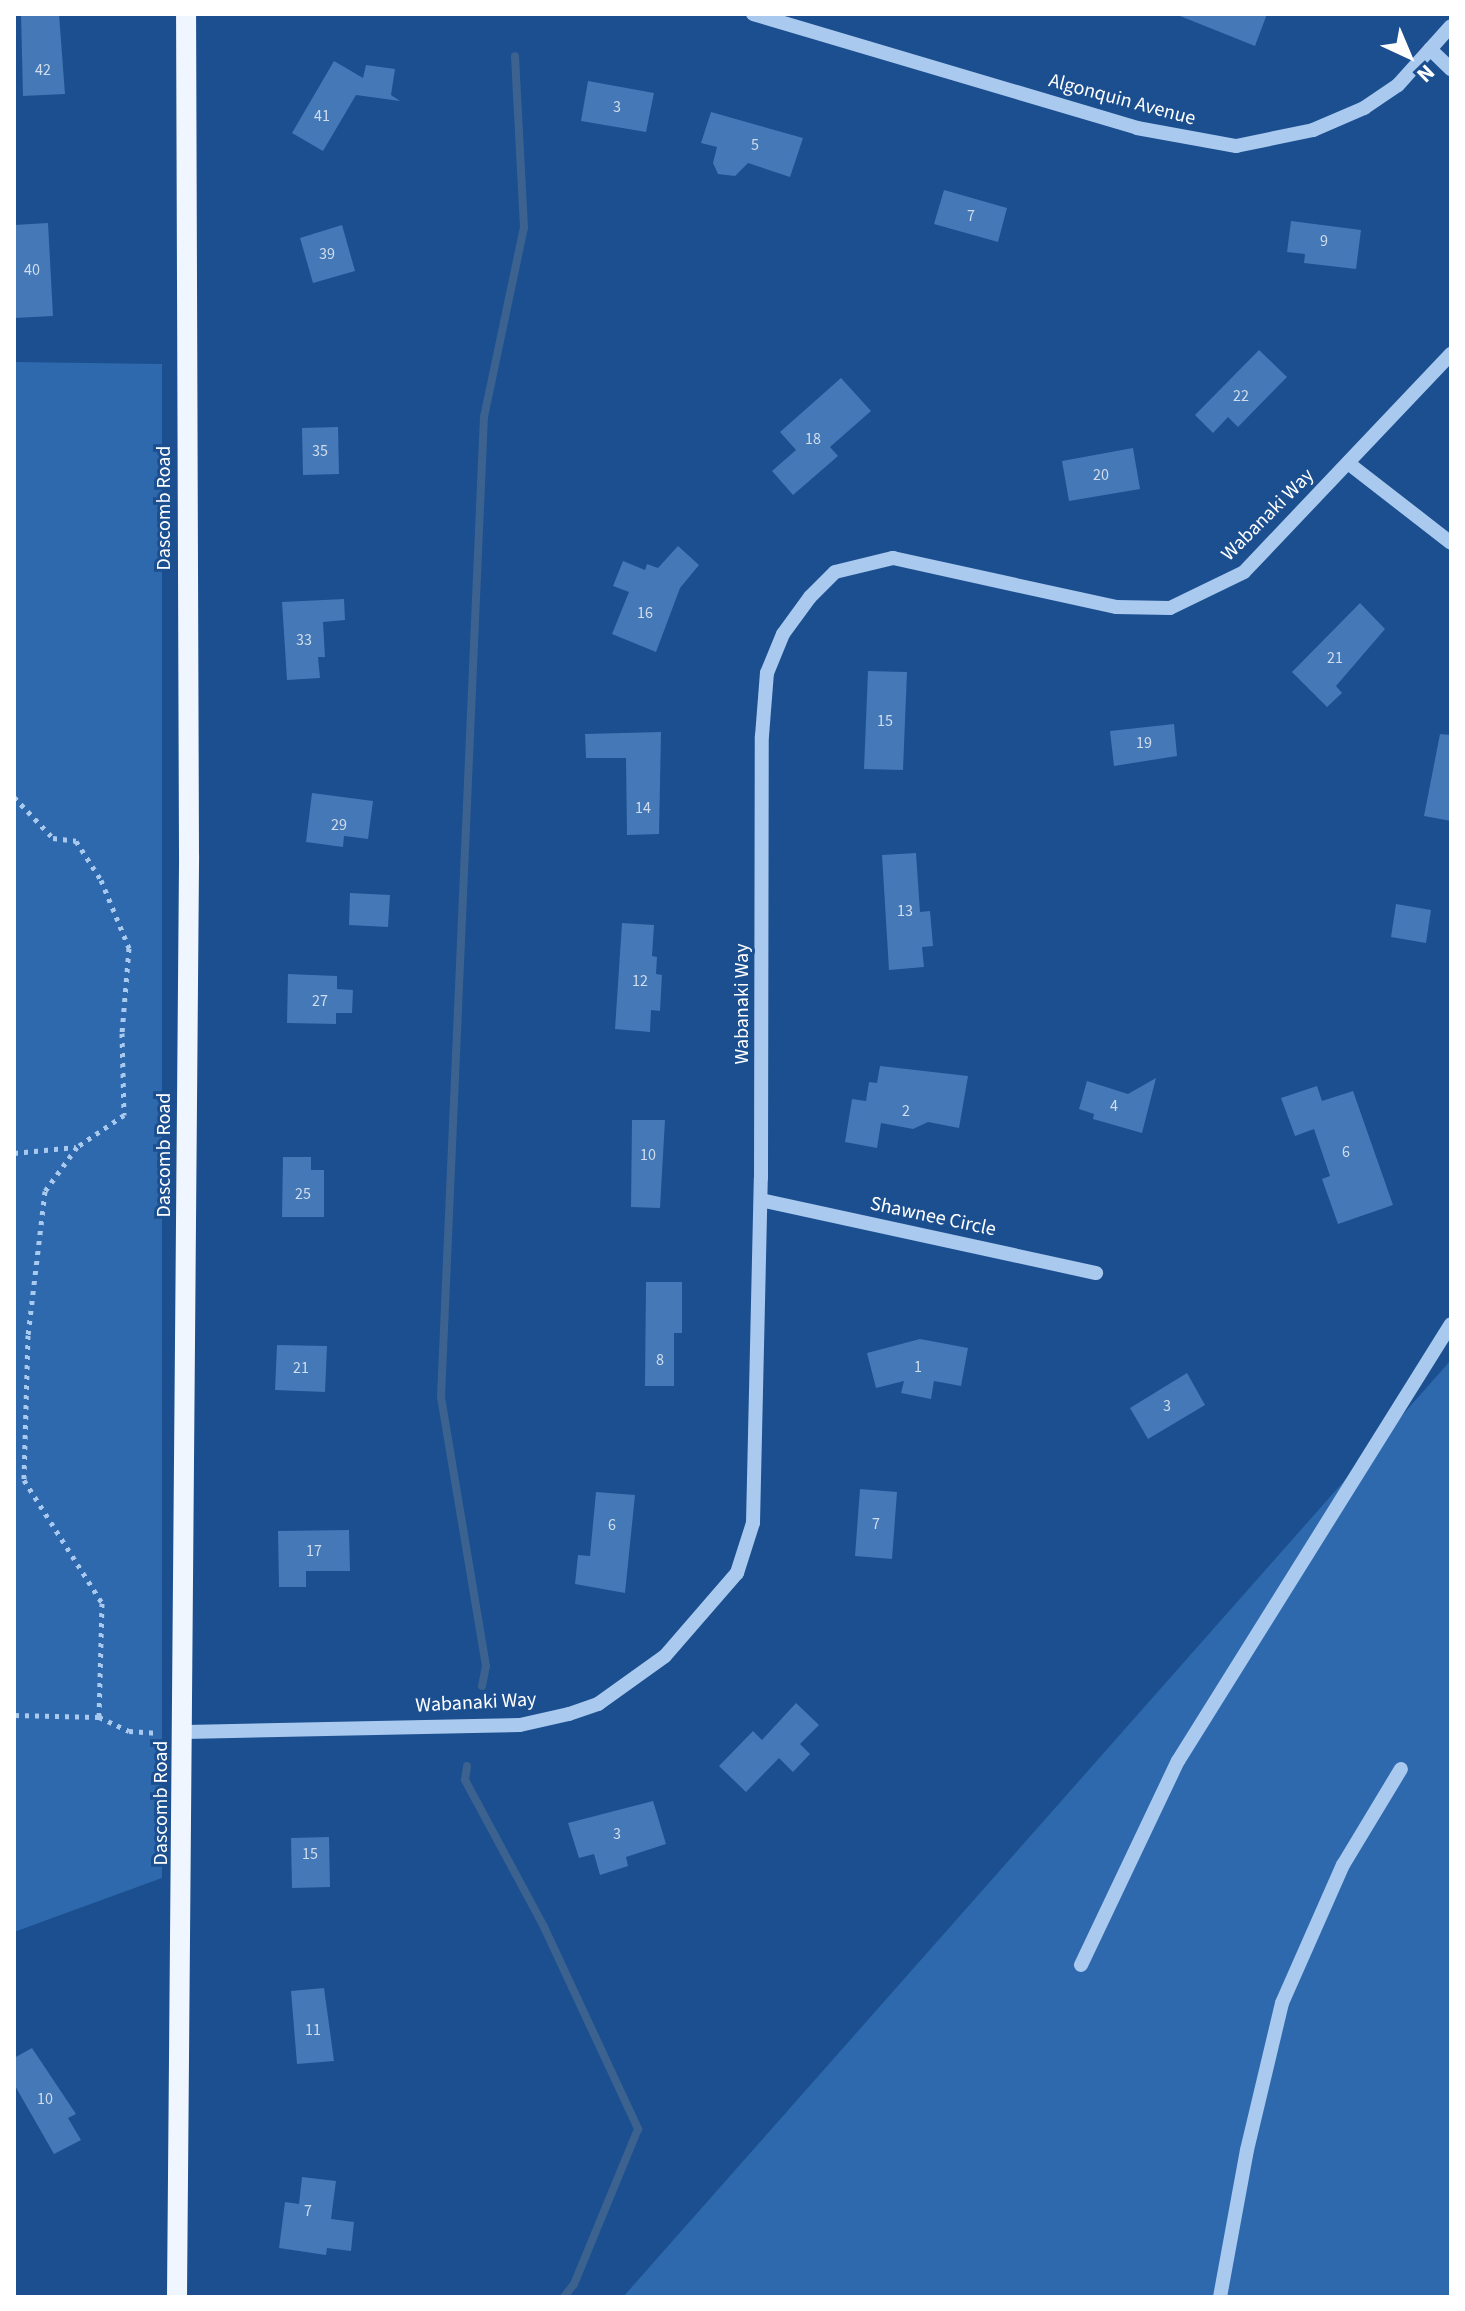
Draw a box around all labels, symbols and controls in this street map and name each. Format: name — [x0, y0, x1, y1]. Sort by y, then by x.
north arrow — [1369, 16, 1449, 96]
text: N — [1409, 57, 1442, 90]
house number: 42 — [35, 60, 51, 80]
street label: Algonquin Avenue — [1046, 69, 1198, 131]
house number: 3 — [613, 97, 621, 117]
house number: 41 — [314, 106, 330, 126]
house number: 5 — [751, 135, 759, 155]
house number: 7 — [967, 206, 975, 226]
house number: 9 — [1320, 231, 1328, 251]
house number: 39 — [319, 244, 335, 264]
house number: 40 — [24, 260, 40, 280]
house number: 22 — [1233, 386, 1249, 406]
house number: 18 — [805, 429, 821, 449]
house number: 35 — [312, 441, 328, 461]
street label: Dascomb Road — [152, 446, 176, 570]
street label: Wabanaki Way — [1217, 464, 1319, 566]
house number: 20 — [1093, 465, 1109, 485]
house number: 16 — [637, 603, 653, 623]
house number: 33 — [296, 630, 312, 650]
house number: 21 — [1327, 648, 1343, 668]
house number: 15 — [877, 711, 893, 731]
house number: 19 — [1136, 733, 1152, 753]
house number: 14 — [635, 798, 651, 818]
house number: 29 — [331, 815, 347, 835]
house number: 13 — [897, 901, 913, 921]
street label: Wabanaki Way — [730, 944, 754, 1064]
house number: 12 — [632, 971, 648, 991]
house number: 27 — [312, 991, 328, 1011]
street label: Dascomb Road — [152, 1093, 176, 1217]
house number: 4 — [1110, 1096, 1118, 1116]
house number: 2 — [902, 1101, 910, 1121]
house number: 6 — [1342, 1142, 1350, 1162]
house number: 10 — [640, 1145, 656, 1165]
house number: 25 — [295, 1184, 311, 1204]
street label: Shawnee Circle — [868, 1192, 998, 1242]
house number: 8 — [656, 1350, 664, 1370]
house number: 1 — [914, 1357, 922, 1377]
house number: 21 — [293, 1358, 309, 1378]
house number: 3 — [1163, 1396, 1171, 1416]
house number: 7 — [872, 1514, 880, 1534]
house number: 6 — [608, 1515, 616, 1535]
house number: 17 — [306, 1541, 322, 1561]
street label: Wabanaki Way — [415, 1688, 537, 1718]
street label: Dascomb Road — [149, 1741, 173, 1865]
house number: 3 — [613, 1824, 621, 1844]
house number: 15 — [302, 1844, 318, 1864]
house number: 11 — [305, 2020, 321, 2040]
house number: 10 — [37, 2089, 53, 2109]
house number: 7 — [304, 2201, 312, 2221]

